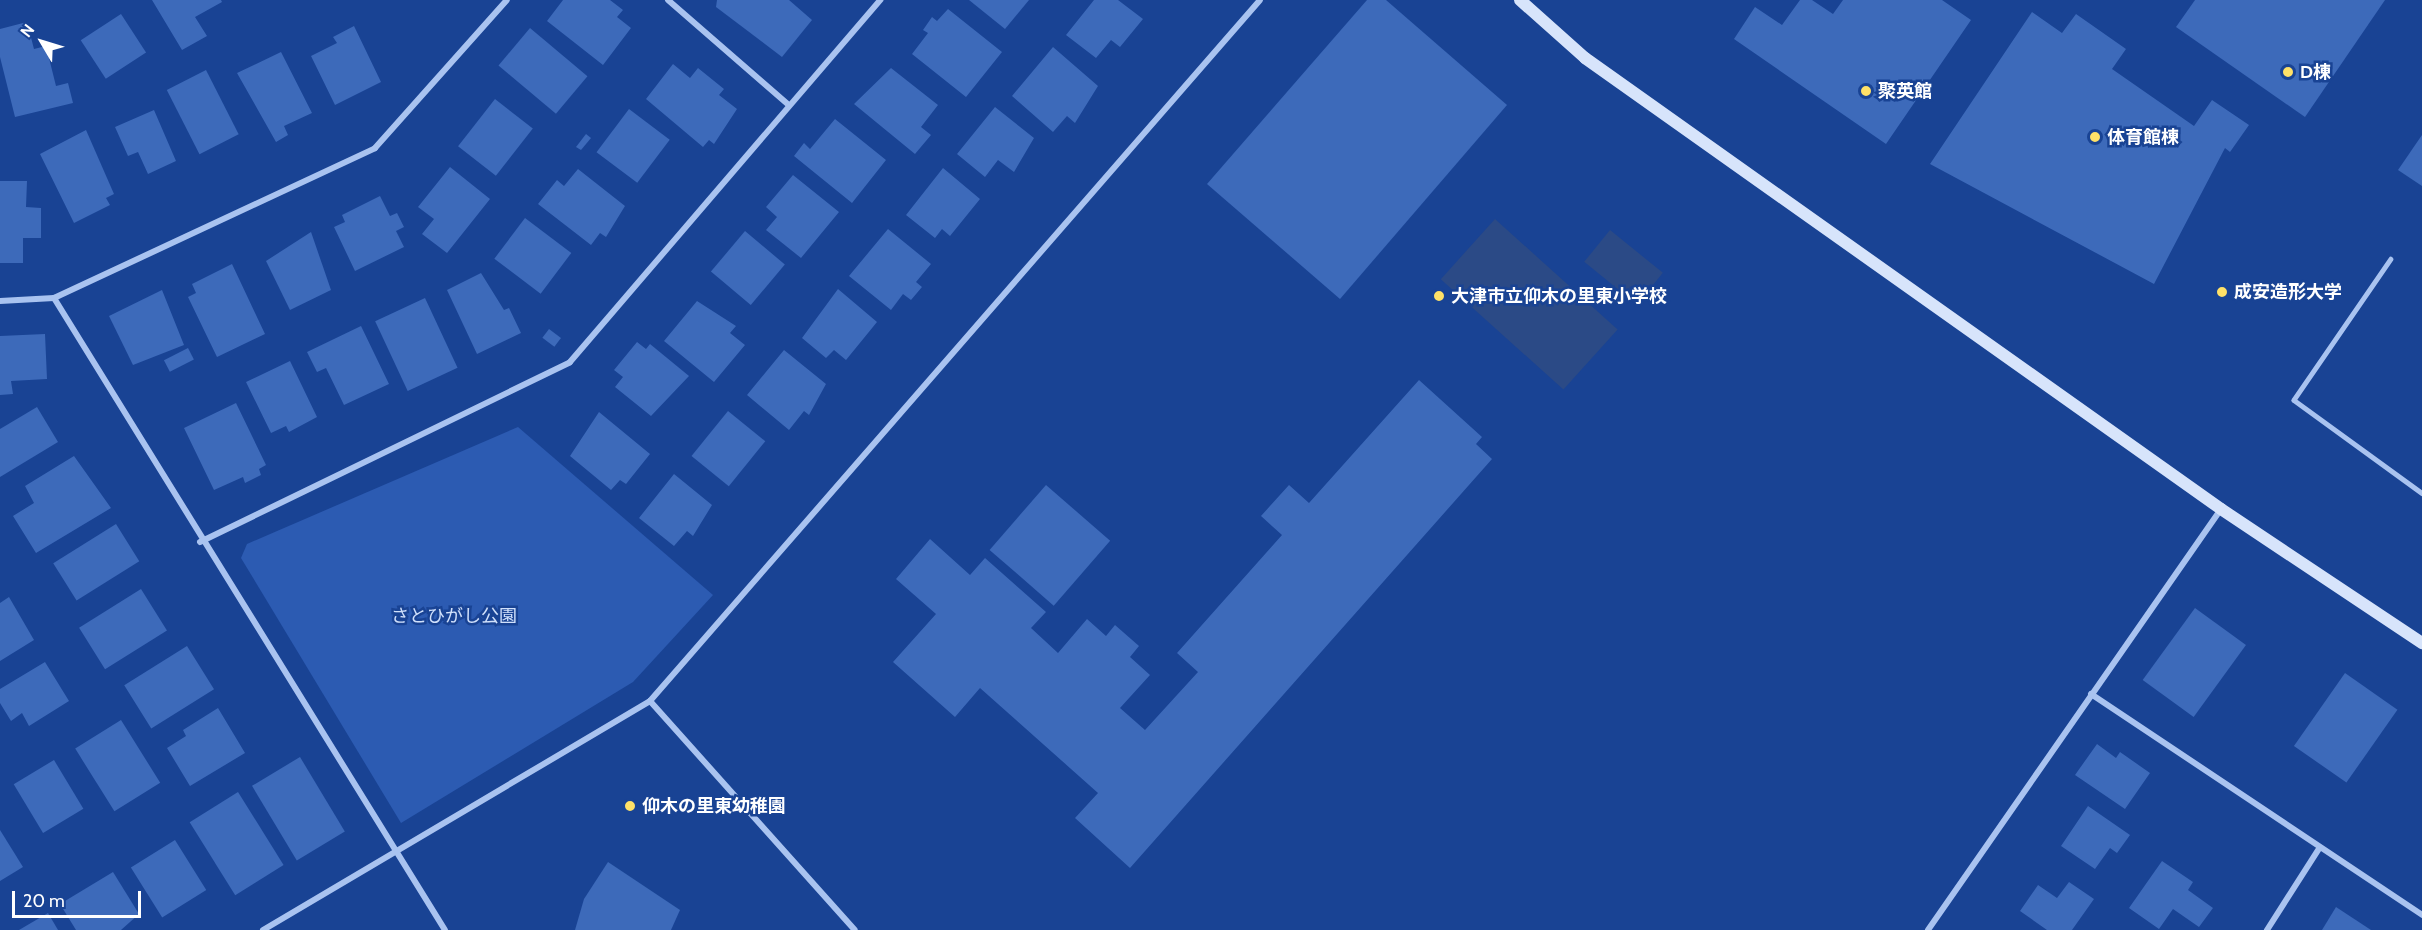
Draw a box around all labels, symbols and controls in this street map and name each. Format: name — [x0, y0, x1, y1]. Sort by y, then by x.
north arrow — [12, 12, 72, 72]
text: N — [16, 20, 38, 41]
place label: D棟 — [2300, 61, 2331, 83]
marker: D棟 — [2281, 65, 2295, 79]
place label: 聚英館 — [1878, 80, 1932, 102]
marker: 聚英館 — [1859, 84, 1873, 98]
place label: 体育館棟 — [2107, 126, 2179, 148]
marker: 体育館棟 — [2088, 130, 2102, 144]
place label: 成安造形大学 — [2234, 281, 2342, 303]
place label: 大津市立仰木の里東小学校 — [1451, 285, 1667, 307]
marker: 成安造形大学 — [2215, 285, 2229, 299]
marker: 大津市立仰木の里東小学校 — [1432, 289, 1446, 303]
park label: さとひがし公園 — [391, 605, 517, 627]
place label: 仰木の里東幼稚園 — [642, 795, 786, 817]
marker: 仰木の里東幼稚園 — [623, 799, 637, 813]
scale bar — [15, 879, 144, 917]
text: 20 m — [23, 890, 65, 912]

